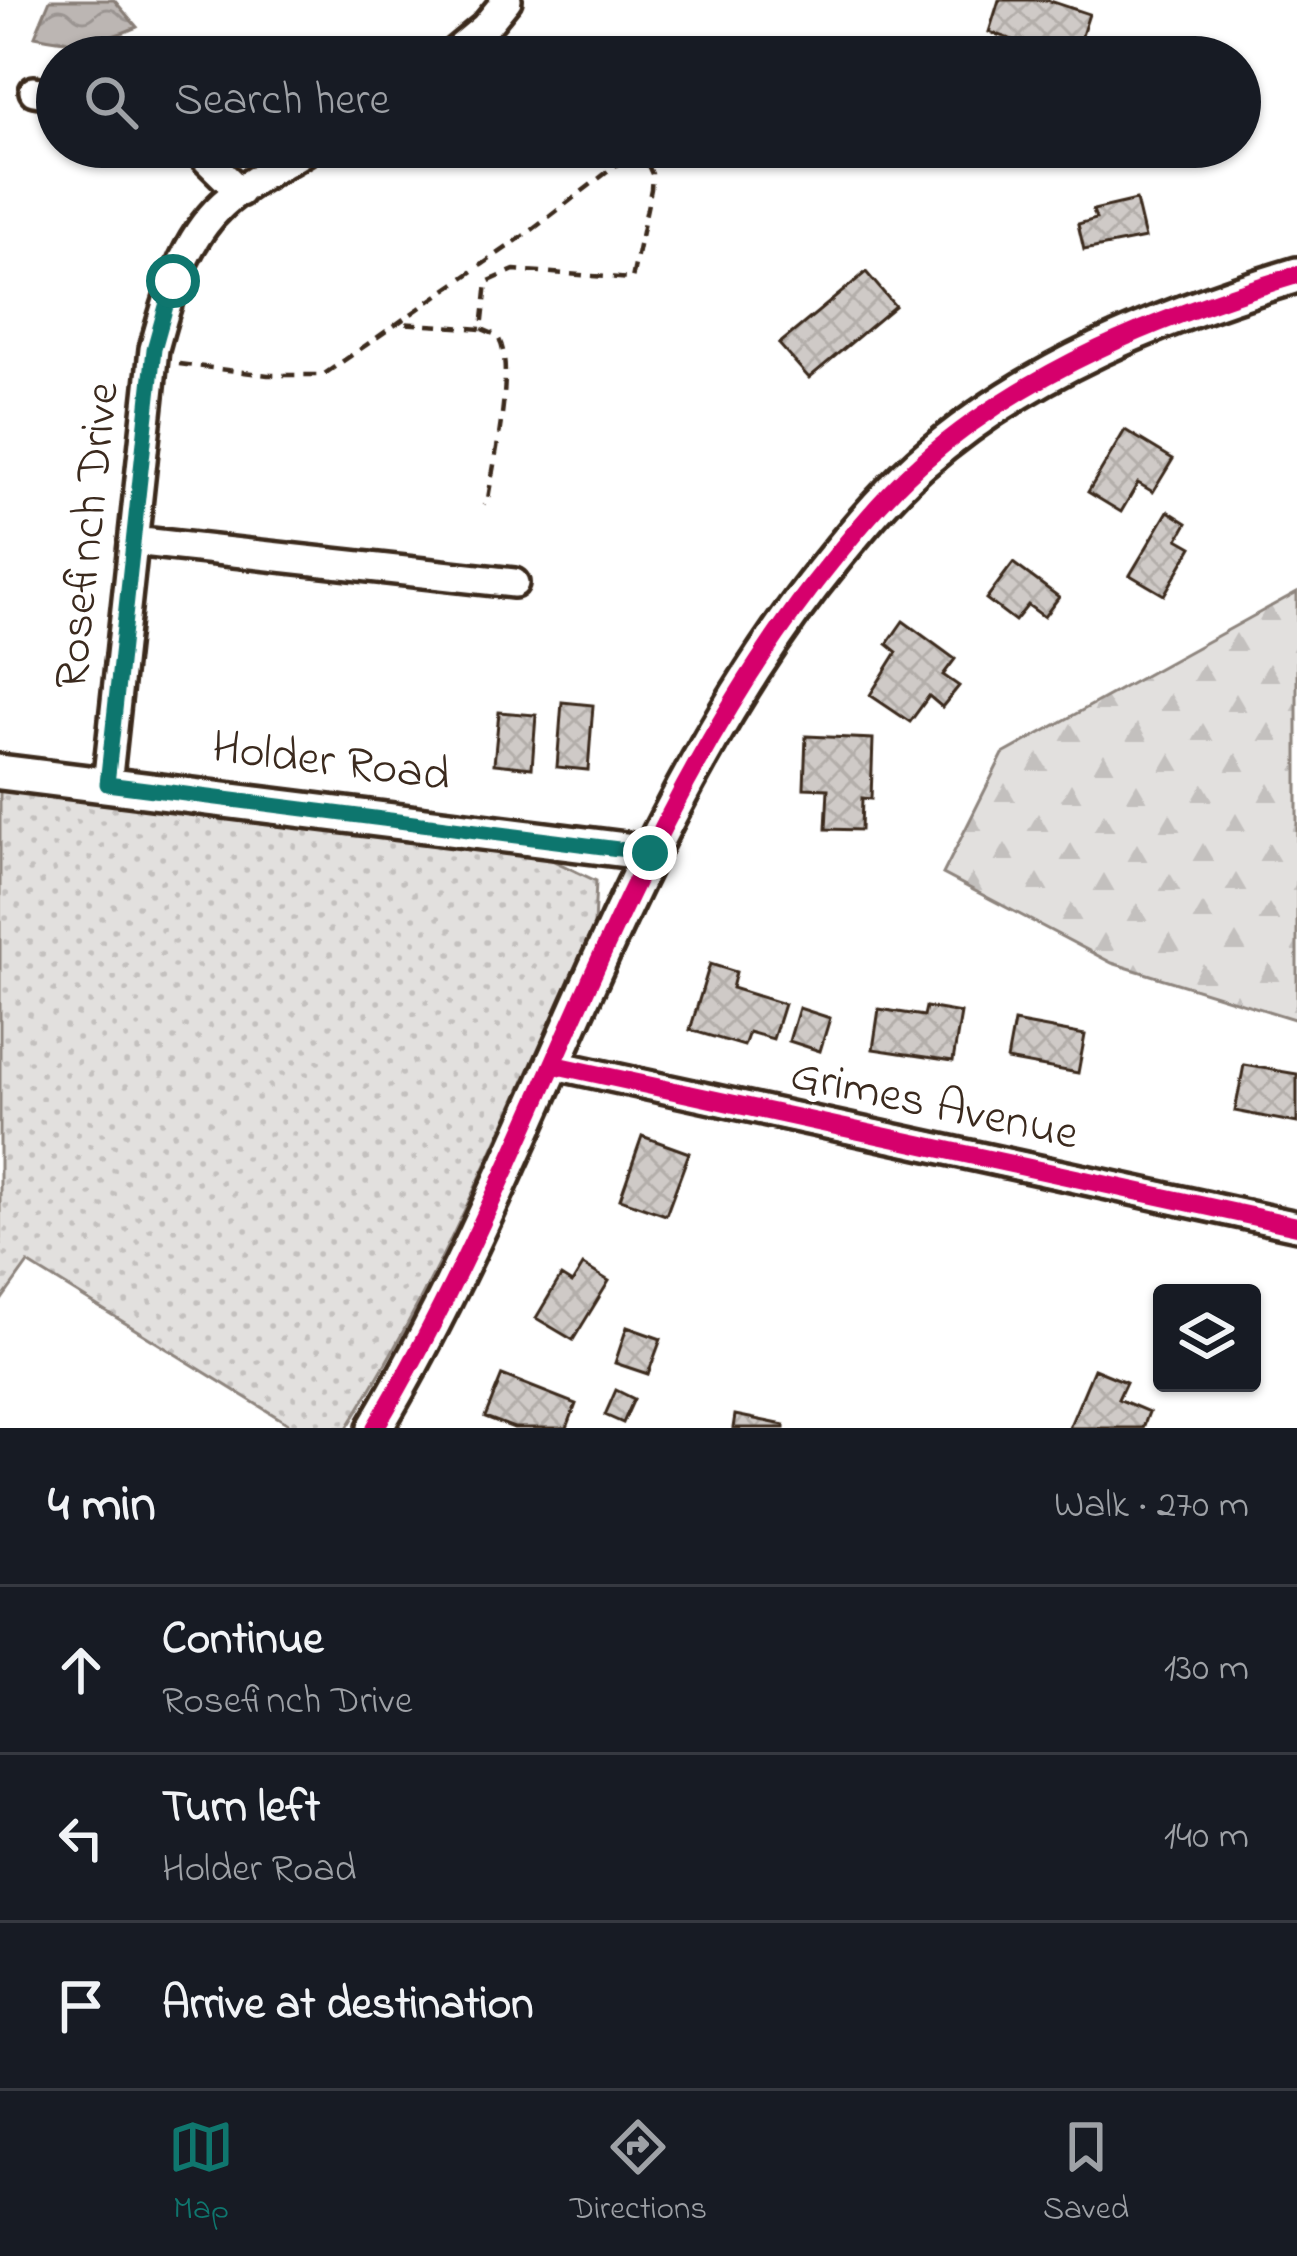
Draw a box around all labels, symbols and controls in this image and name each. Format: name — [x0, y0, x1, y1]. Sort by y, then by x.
search box — [36, 36, 1261, 168]
icon: search — [78, 69, 144, 135]
text: Search here — [174, 69, 390, 135]
route start — [146, 254, 200, 308]
street label: Rosefinch Drive — [38, 379, 140, 693]
street label: Holder Road — [208, 714, 454, 812]
route end — [623, 826, 677, 880]
street label: Grimes Avenue — [784, 1041, 1085, 1171]
map controls — [1153, 1284, 1261, 1392]
button: layers — [1153, 1284, 1261, 1392]
text: 4 min — [48, 1469, 156, 1544]
text: Walk · 270 m — [1054, 1478, 1249, 1535]
text: Continue — [162, 1608, 323, 1674]
icon: ahead — [48, 1637, 114, 1703]
text: 130 m — [1164, 1641, 1249, 1698]
text: Rosefinch Drive — [162, 1674, 413, 1731]
text: Turn left — [162, 1776, 320, 1842]
icon: left — [48, 1805, 114, 1871]
text: 140 m — [1164, 1809, 1249, 1866]
text: Holder Road — [162, 1842, 356, 1899]
icon: arrive — [48, 1973, 114, 2039]
text: Arrive at destination — [162, 1973, 533, 2039]
tab: Map — [168, 2114, 234, 2234]
tab: Directions — [570, 2114, 707, 2234]
tab: Saved — [1043, 2114, 1129, 2234]

